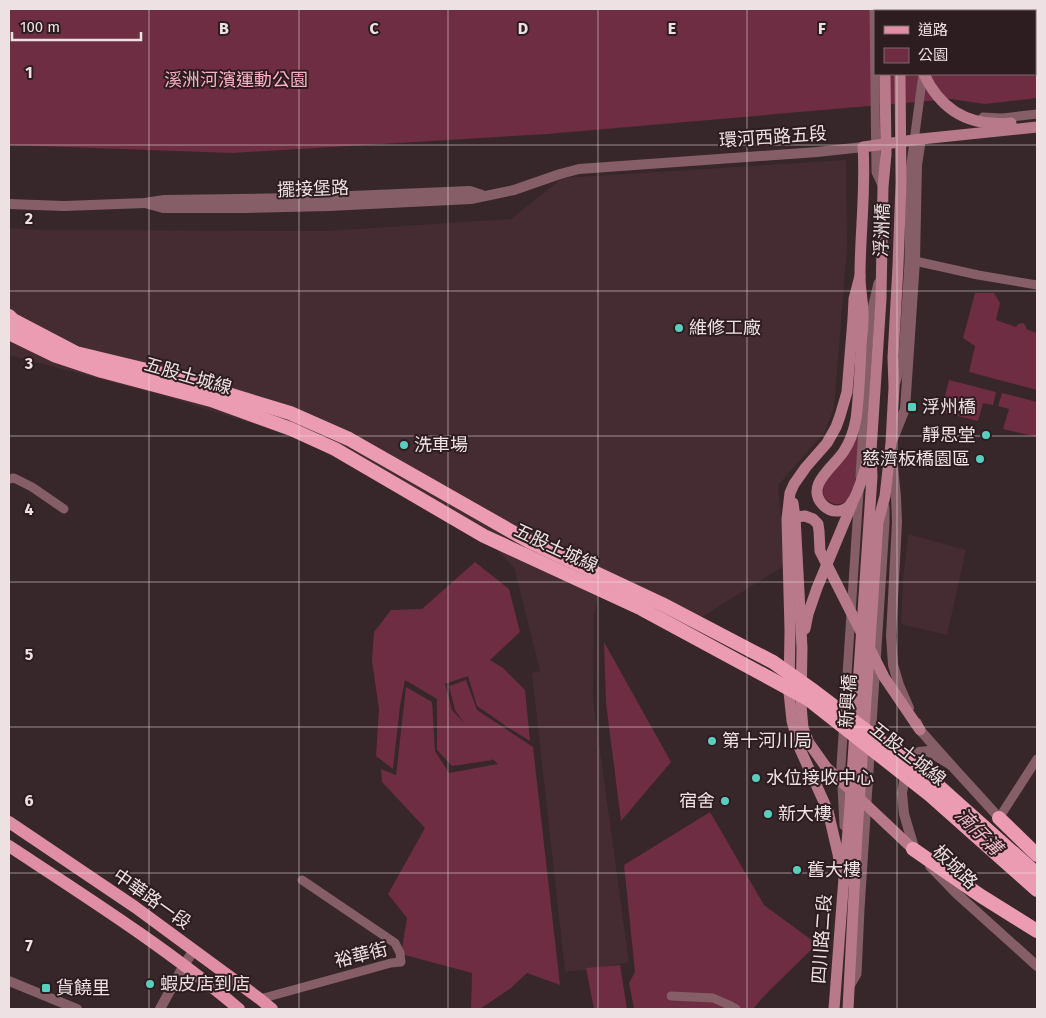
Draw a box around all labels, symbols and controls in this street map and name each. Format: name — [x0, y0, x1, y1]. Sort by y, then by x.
scale bar — [12, 10, 141, 42]
legend — [874, 10, 1036, 75]
text: 100 m — [20, 18, 60, 36]
text: B — [219, 19, 229, 38]
text: C — [369, 19, 379, 38]
text: D — [518, 19, 528, 38]
text: E — [668, 19, 676, 38]
text: F — [818, 19, 826, 38]
text: 道路 — [918, 21, 948, 39]
text: 公園 — [918, 46, 948, 64]
text: 1 — [25, 63, 33, 82]
park label: 溪洲河濱運動公園 — [164, 69, 308, 91]
street label: 環河西路五段 — [718, 122, 828, 152]
street label: 擺接堡路 — [277, 177, 349, 201]
street label: 浮洲橋 — [870, 203, 894, 257]
text: 2 — [25, 209, 33, 228]
place label: 維修工廠 — [689, 317, 761, 339]
marker: 維修工廠 — [673, 322, 685, 334]
street label: 五股土城線 — [142, 353, 234, 399]
text: 3 — [24, 354, 33, 373]
place label: 浮州橋 — [922, 396, 976, 418]
marker: 浮州橋 — [906, 401, 918, 413]
place label: 靜思堂 — [922, 424, 976, 446]
marker: 靜思堂 — [980, 429, 992, 441]
place label: 洗車場 — [414, 434, 468, 456]
marker: 洗車場 — [398, 439, 410, 451]
place label: 慈濟板橋園區 — [862, 448, 970, 470]
marker: 慈濟板橋園區 — [974, 453, 986, 465]
text: 4 — [24, 500, 34, 519]
street label: 五股土城線 — [511, 519, 601, 577]
text: 5 — [25, 645, 34, 664]
street label: 新興橋 — [835, 673, 861, 729]
street label: 五股土城線 — [866, 718, 950, 790]
place label: 第十河川局 — [722, 730, 812, 752]
marker: 第十河川局 — [706, 735, 718, 747]
place label: 水位接收中心 — [766, 767, 874, 789]
marker: 水位接收中心 — [750, 772, 762, 784]
place label: 宿舍 — [679, 790, 715, 812]
text: 6 — [24, 791, 34, 810]
marker: 宿舍 — [719, 795, 731, 807]
place label: 新大樓 — [778, 803, 832, 825]
water label: 湳仔溝 — [950, 803, 1009, 862]
marker: 新大樓 — [762, 808, 774, 820]
street label: 板城路 — [928, 840, 982, 894]
place label: 舊大樓 — [807, 859, 861, 881]
street label: 中華路一段 — [109, 864, 195, 934]
marker: 舊大樓 — [791, 864, 803, 876]
street label: 四川路二段 — [808, 893, 836, 985]
text: 7 — [25, 936, 33, 955]
street label: 裕華街 — [332, 938, 390, 972]
place label: 蝦皮店到店 — [160, 973, 250, 995]
place label: 貨饒里 — [56, 977, 110, 999]
marker: 蝦皮店到店 — [144, 978, 156, 990]
marker: 貨饒里 — [40, 982, 52, 994]

